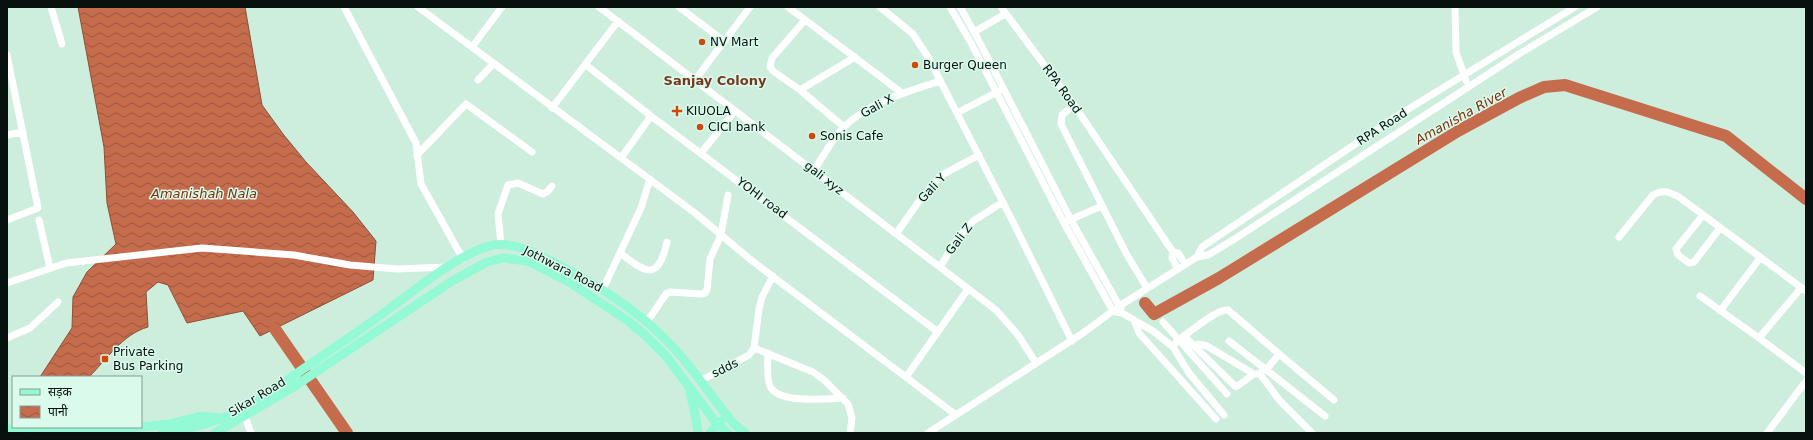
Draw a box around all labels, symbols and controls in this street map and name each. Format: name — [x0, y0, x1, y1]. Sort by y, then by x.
place label: NV Mart — [710, 35, 759, 49]
marker: NV Mart — [697, 37, 707, 47]
place label: Burger Queen — [923, 58, 1007, 72]
marker: Burger Queen — [910, 60, 920, 70]
street label: RPA Road — [1040, 62, 1084, 116]
district label: Sanjay Colony — [664, 73, 767, 88]
water label: Amanisha River — [1412, 84, 1511, 148]
street label: Gali X — [858, 91, 896, 121]
place label: KIUOLA — [686, 104, 732, 118]
marker: KIUOLA — [671, 105, 683, 117]
street label: RPA Road — [1354, 106, 1410, 148]
place label: CICI bank — [708, 120, 765, 134]
marker: CICI bank — [695, 122, 705, 132]
place label: Sonis Cafe — [820, 129, 883, 143]
marker: Sonis Cafe — [807, 131, 817, 141]
street label: gali xyz — [802, 158, 846, 198]
street label: Gali Y — [915, 170, 949, 205]
street label: YOHI road — [733, 174, 790, 221]
water label: Amanishah Nala — [150, 186, 257, 201]
street label: Gali Z — [943, 221, 975, 257]
street label: Jothwara Road — [520, 243, 605, 295]
place label: Private Bus Parking — [113, 345, 183, 373]
marker: Private Bus Parking — [100, 354, 110, 364]
street label: sdds — [709, 356, 741, 380]
street label: Sikar Road — [226, 375, 288, 419]
legend — [12, 376, 142, 428]
text: सड़क — [48, 385, 73, 399]
text: पानी — [48, 404, 69, 419]

